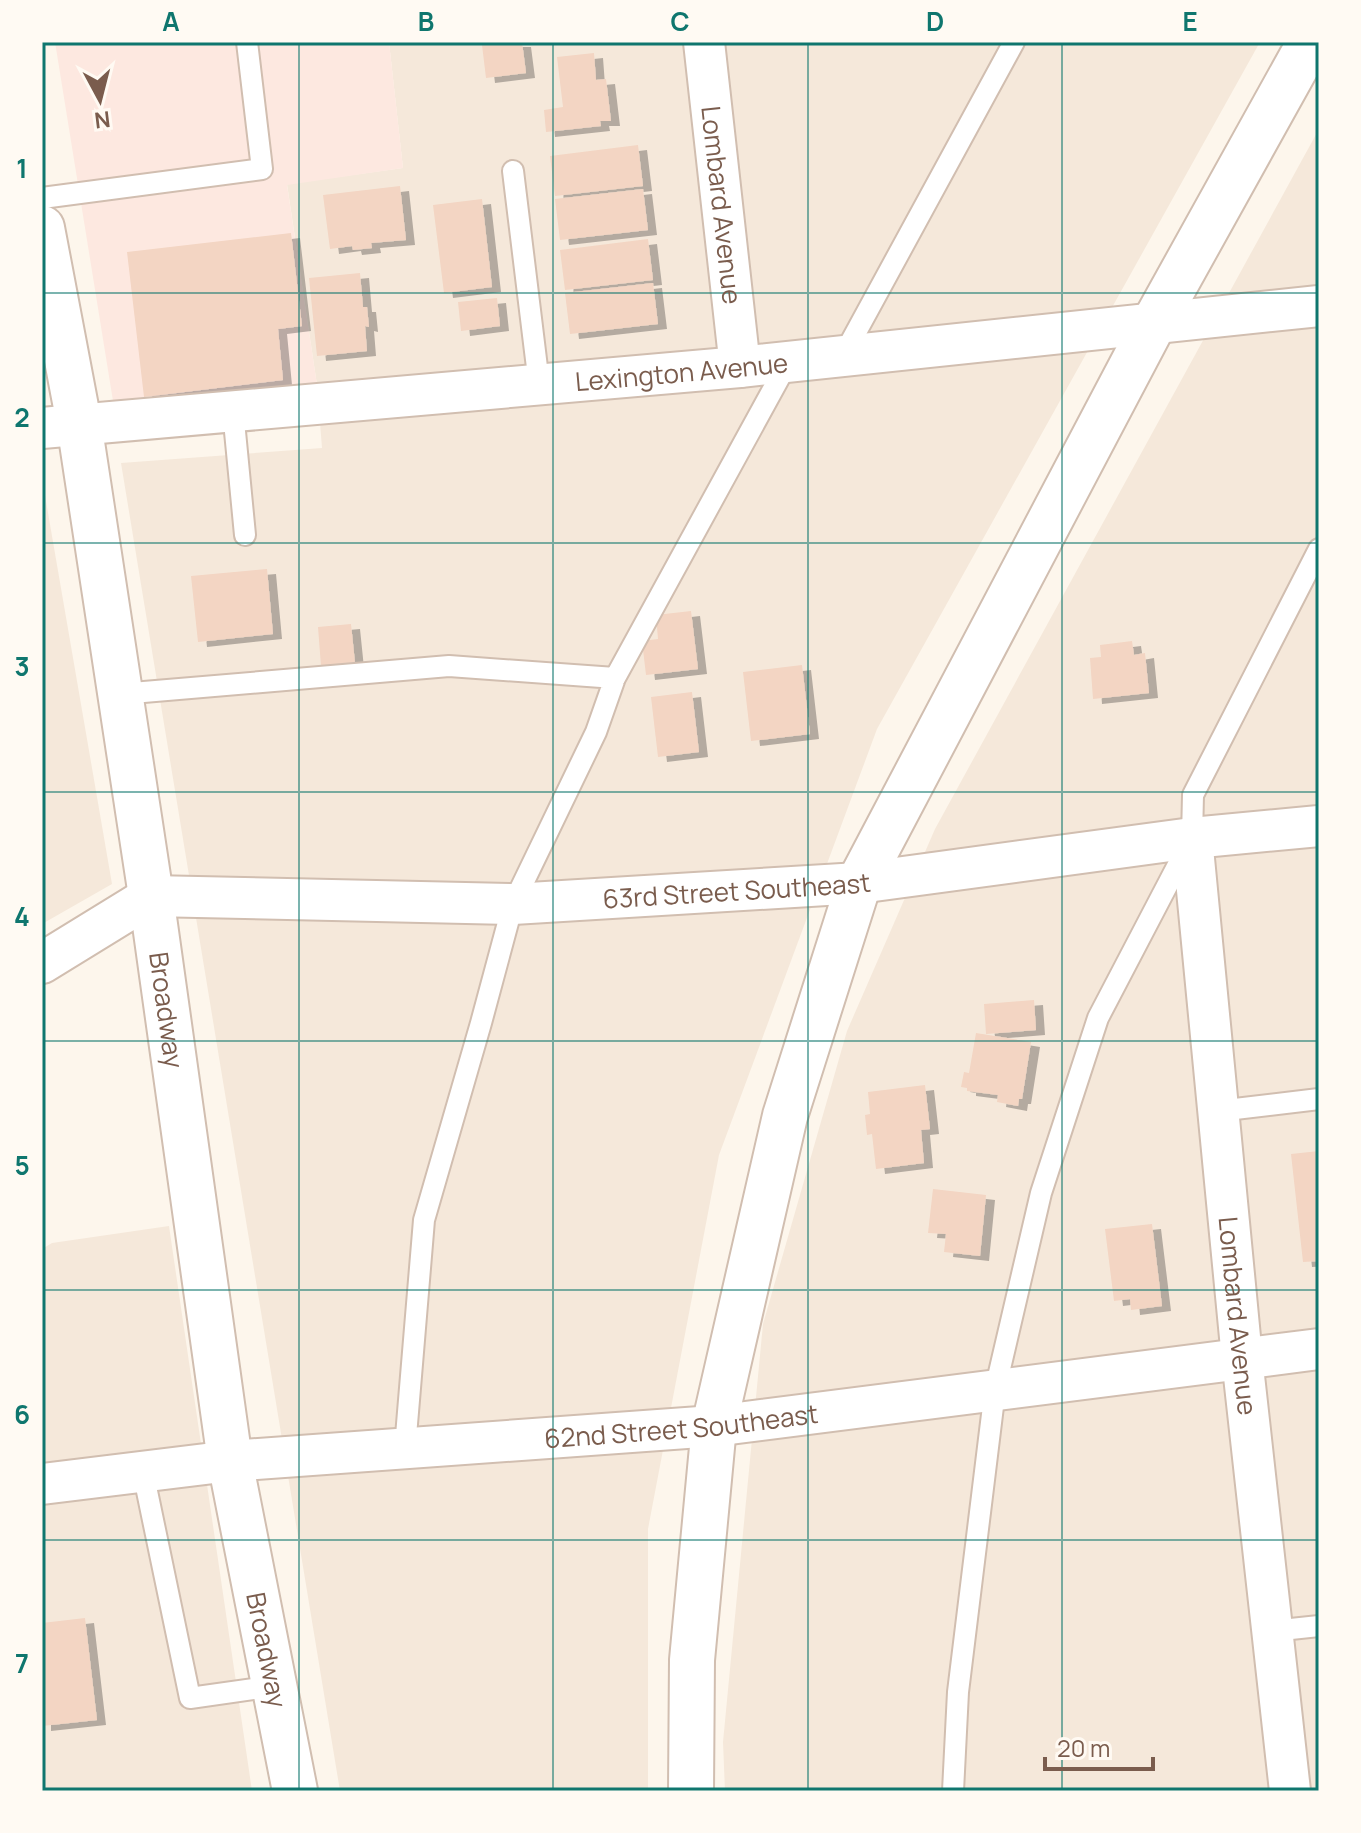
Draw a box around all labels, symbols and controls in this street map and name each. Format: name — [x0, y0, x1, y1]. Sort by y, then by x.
text: A — [162, 3, 180, 39]
text: B — [418, 3, 434, 39]
text: C — [670, 3, 690, 39]
text: D — [926, 3, 944, 39]
text: E — [1182, 3, 1198, 39]
north arrow — [60, 60, 140, 140]
text: N — [93, 104, 112, 136]
street label: Lombard Avenue — [693, 104, 751, 306]
text: 1 — [16, 150, 28, 186]
street label: Lexington Avenue — [574, 344, 790, 399]
text: 2 — [14, 399, 30, 435]
text: 3 — [14, 648, 30, 684]
street label: 63rd Street Southeast — [602, 864, 873, 917]
text: 4 — [14, 898, 30, 934]
street label: Broadway — [141, 950, 193, 1071]
text: 5 — [14, 1147, 30, 1183]
street label: Lombard Avenue — [1210, 1215, 1266, 1417]
street label: 62nd Street Southeast — [543, 1395, 820, 1456]
text: 6 — [14, 1396, 30, 1432]
street label: Broadway — [238, 1589, 296, 1711]
text: 7 — [15, 1645, 29, 1681]
scale bar — [1045, 1721, 1153, 1771]
text: 20 m — [1057, 1731, 1110, 1764]

